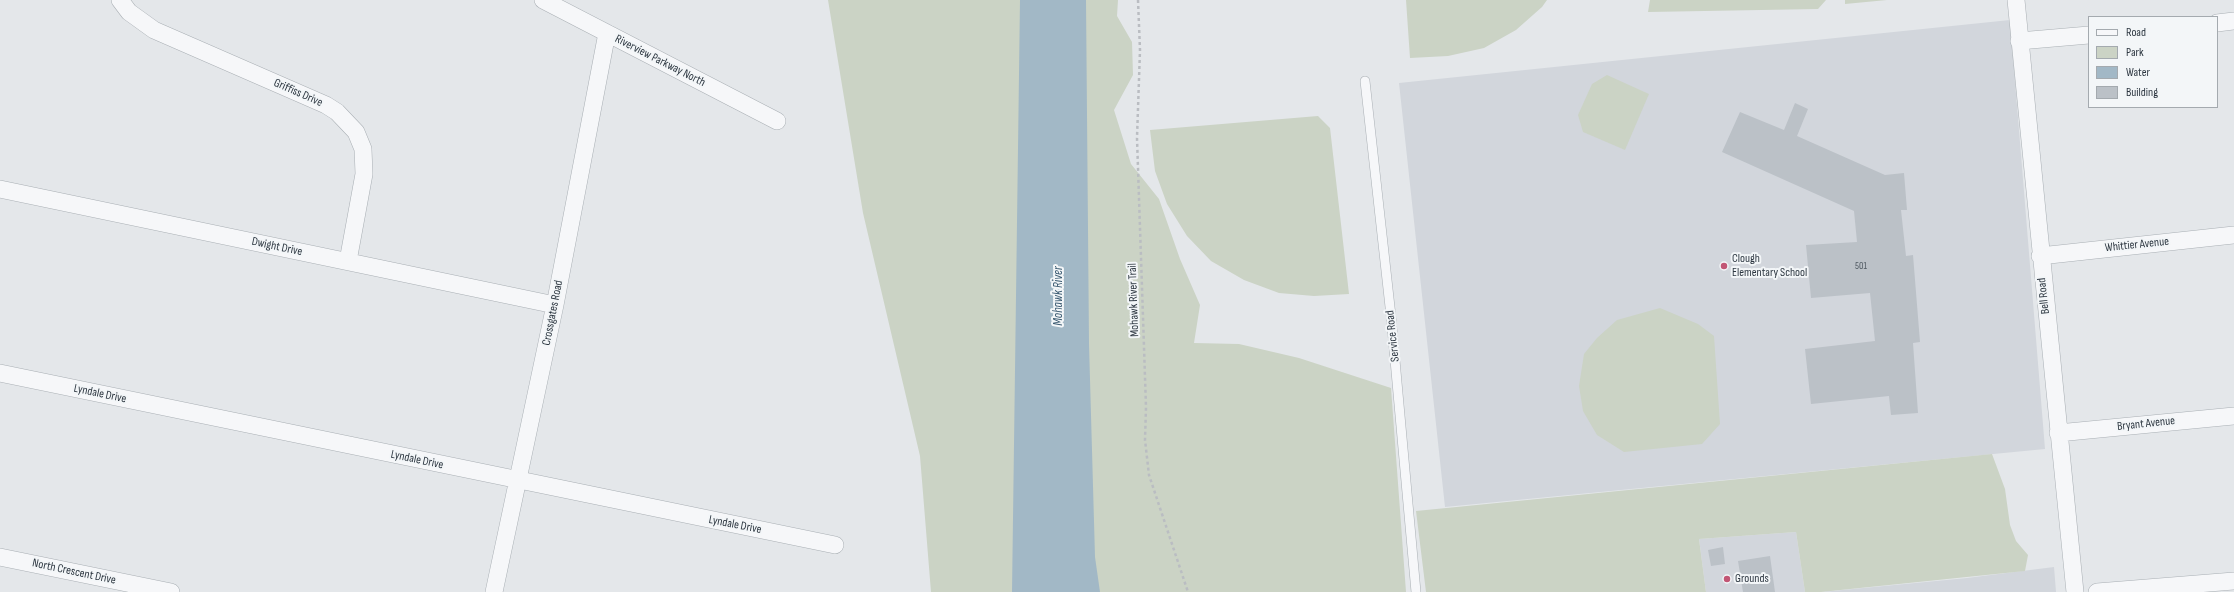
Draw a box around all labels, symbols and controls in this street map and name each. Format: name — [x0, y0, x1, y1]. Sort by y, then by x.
legend — [2088, 16, 2218, 108]
text: Road — [2126, 25, 2146, 40]
street label: Riverview Parkway North — [612, 32, 708, 90]
text: Park — [2126, 45, 2144, 60]
text: Water — [2126, 65, 2150, 80]
street label: Griffiss Drive — [271, 76, 325, 110]
text: Building — [2126, 85, 2158, 100]
street label: Whittier Avenue — [2104, 234, 2170, 256]
street label: Dwight Drive — [250, 235, 304, 259]
place label: Clough Elementary School — [1732, 252, 1807, 280]
house number: 501 — [1855, 260, 1867, 272]
marker: Clough Elementary School — [1719, 261, 1729, 271]
street label: Mohawk River Trail — [1126, 263, 1142, 337]
water label: Mohawk River — [1051, 266, 1067, 326]
street label: Bell Road — [2035, 277, 2053, 315]
street label: Crossgates Road — [540, 279, 566, 347]
street label: Service Road — [1383, 309, 1403, 363]
street label: Lyndale Drive — [72, 381, 128, 407]
street label: Bryant Avenue — [2116, 414, 2176, 434]
street label: Lyndale Drive — [389, 447, 445, 473]
street label: Lyndale Drive — [707, 513, 763, 537]
street label: North Crescent Drive — [31, 556, 117, 588]
place label: Grounds — [1735, 572, 1769, 586]
marker: Grounds — [1722, 574, 1732, 584]

